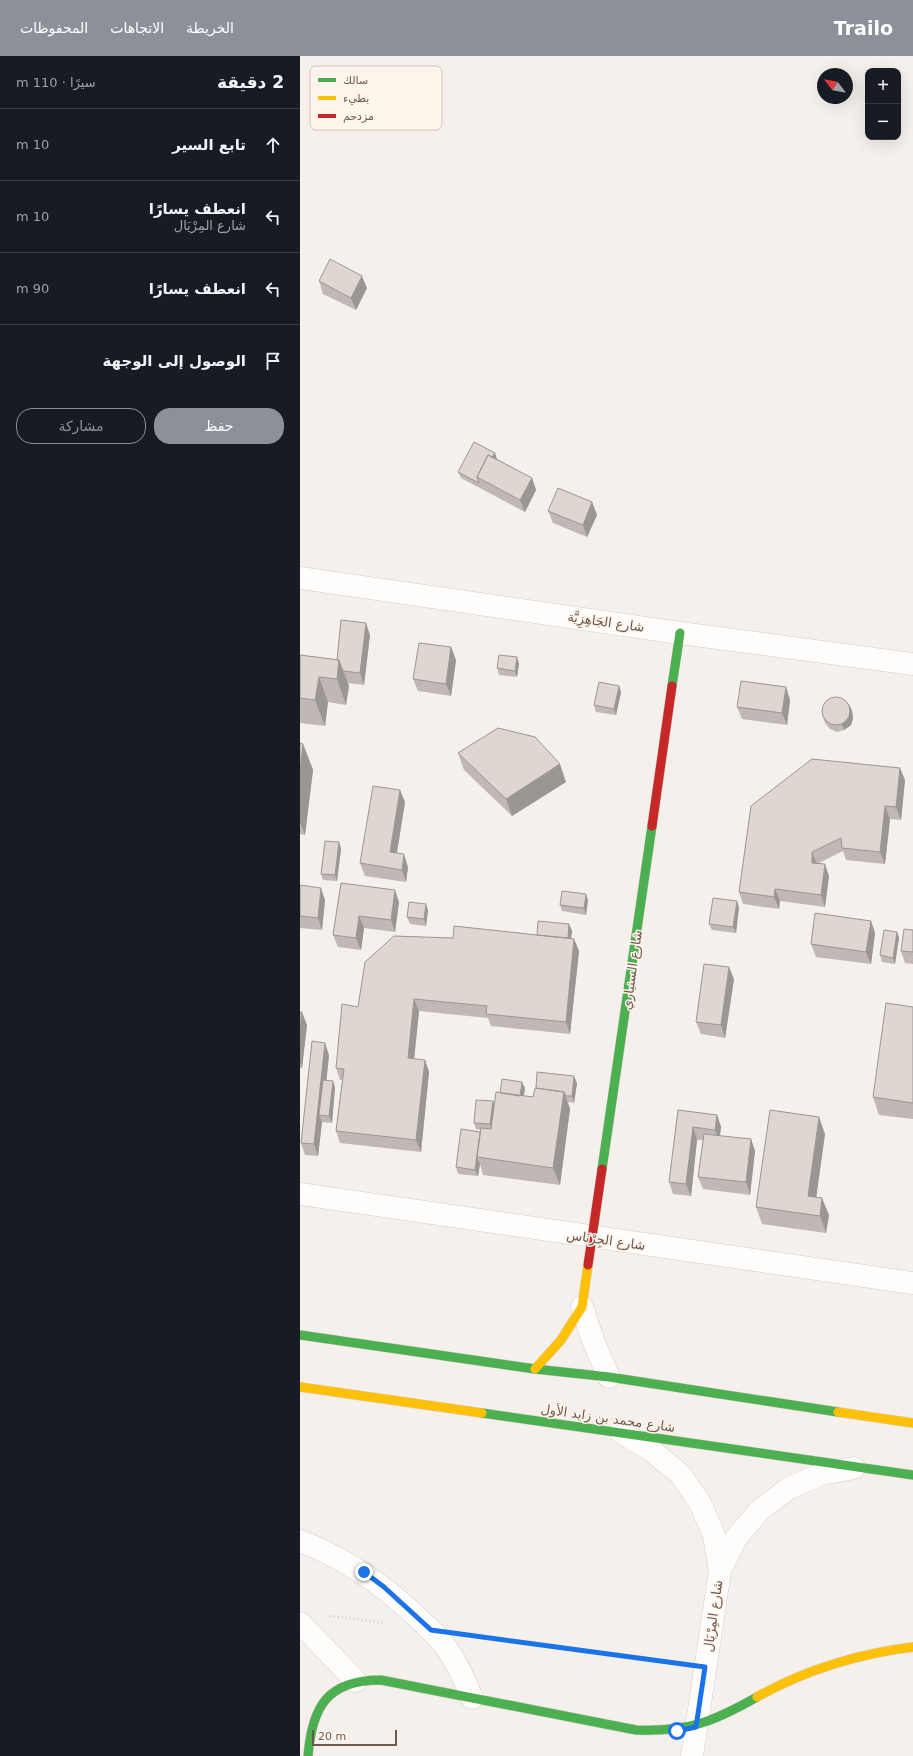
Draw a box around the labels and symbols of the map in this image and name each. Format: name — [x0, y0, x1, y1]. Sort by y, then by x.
legend — [310, 66, 442, 130]
north arrow — [817, 68, 853, 104]
text: سالك — [343, 74, 368, 87]
text: بطيء — [343, 92, 369, 105]
text: مزدحم — [343, 110, 374, 123]
street label: شارع الجَاهِزِيَّة — [566, 608, 646, 637]
street label: شارع السنياري — [619, 929, 646, 1011]
street label: شارع الجِرْنَاس — [565, 1227, 646, 1254]
street label: شارع محمد بن زايد الأول — [540, 1400, 676, 1436]
route end — [355, 1563, 373, 1581]
street label: شارع المِرْيَال — [701, 1579, 726, 1653]
route start — [668, 1722, 686, 1740]
scale bar — [312, 1728, 397, 1747]

